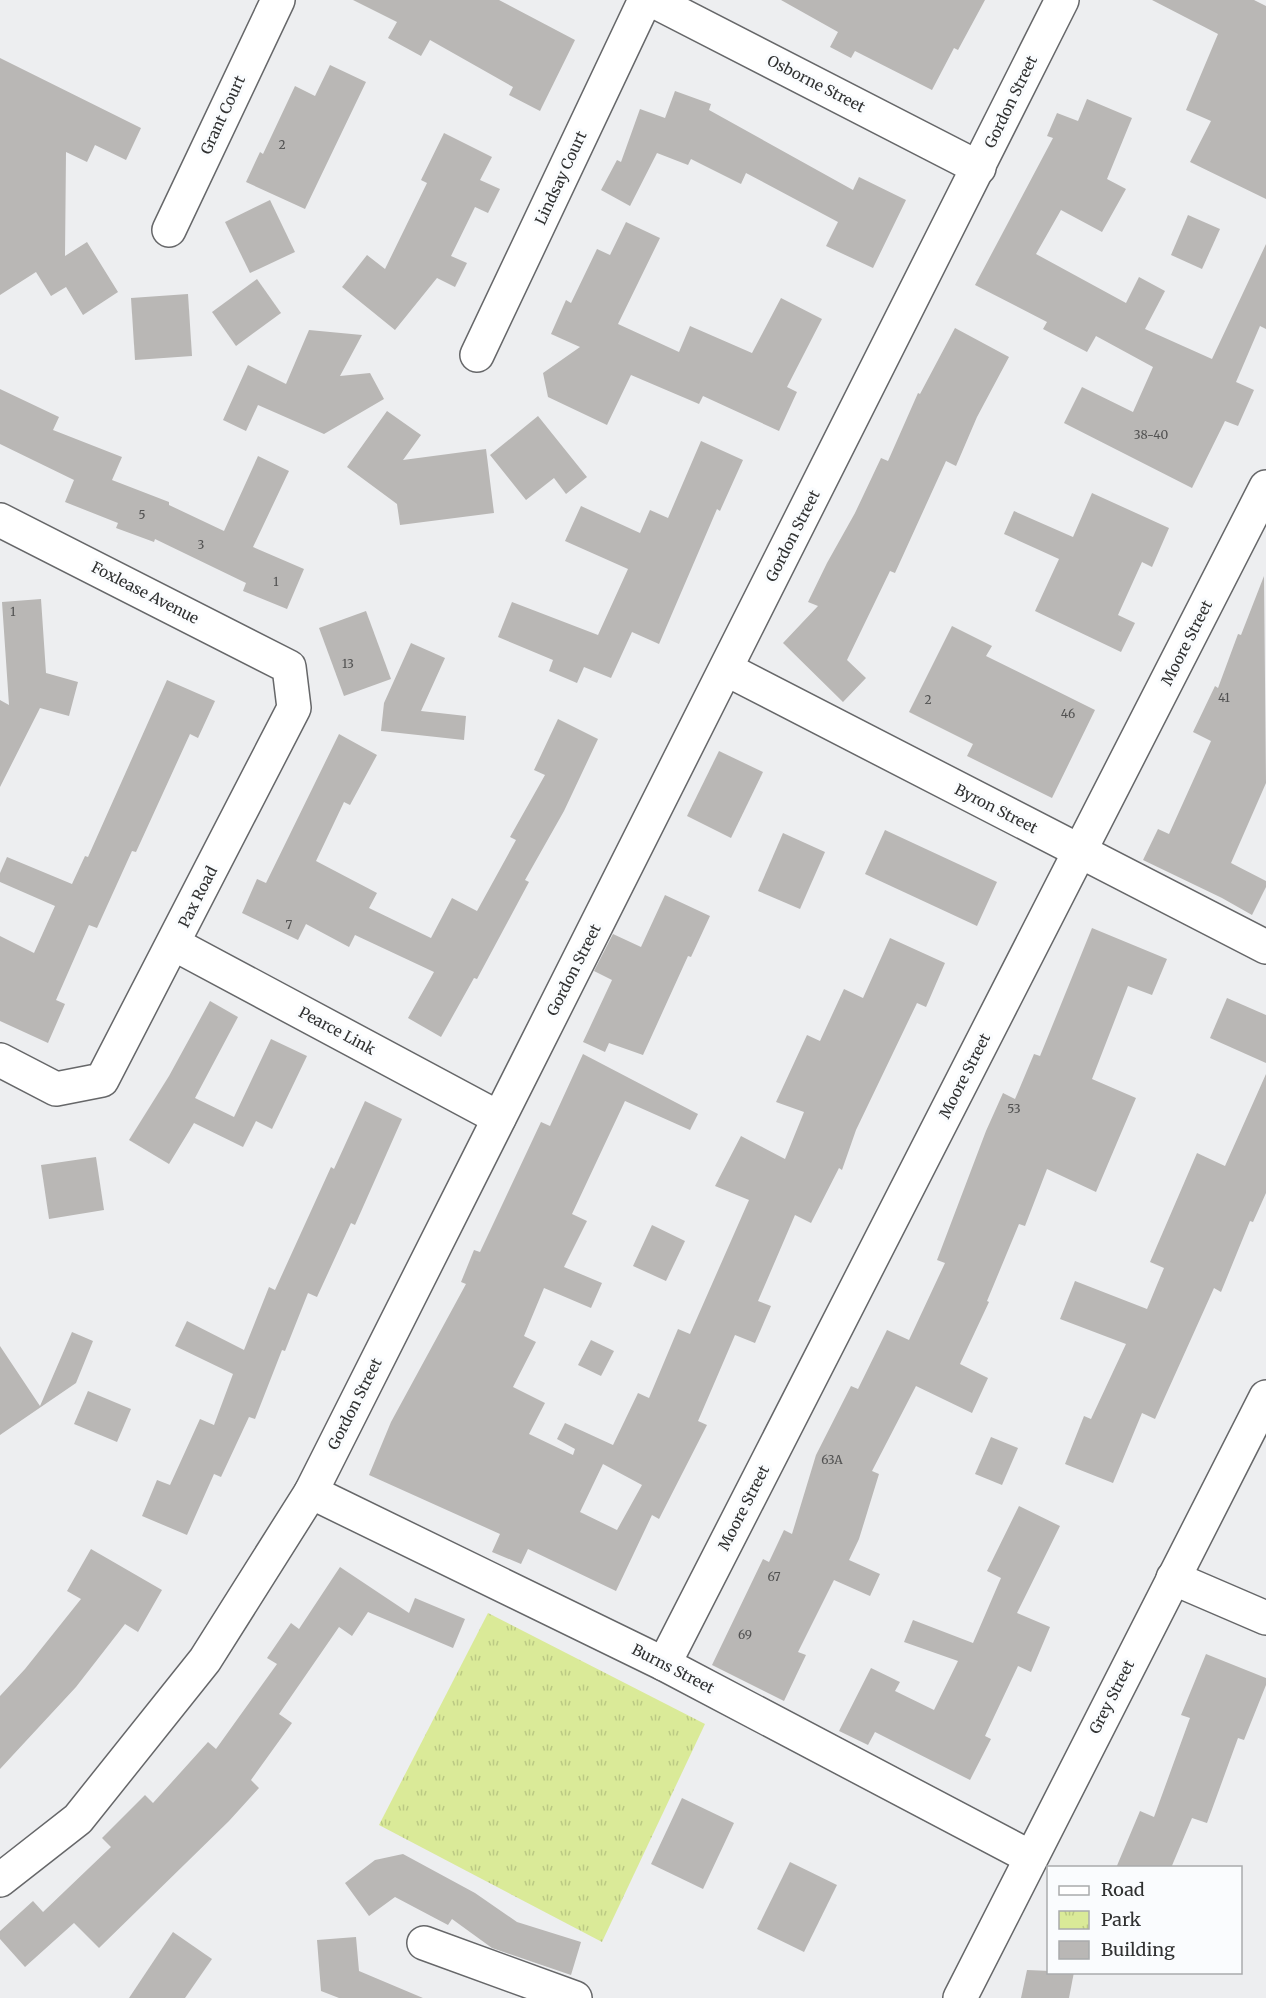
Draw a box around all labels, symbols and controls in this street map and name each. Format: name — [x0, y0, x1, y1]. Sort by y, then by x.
street label: Osborne Street — [764, 51, 868, 116]
street label: Gordon Street — [980, 52, 1041, 151]
street label: Grant Court — [196, 72, 249, 157]
street label: Lindsay Court — [531, 128, 591, 228]
house number: 2 — [278, 137, 286, 152]
house number: 38-40 — [1134, 427, 1169, 442]
street label: Gordon Street — [761, 487, 824, 585]
house number: 5 — [138, 507, 146, 522]
house number: 3 — [198, 537, 205, 552]
street label: Foxlease Avenue — [88, 557, 202, 628]
house number: 1 — [273, 574, 279, 589]
street label: Moore Street — [1157, 597, 1216, 689]
house number: 1 — [10, 604, 16, 619]
house number: 13 — [342, 656, 354, 671]
house number: 41 — [1218, 690, 1231, 705]
house number: 2 — [924, 692, 932, 707]
house number: 46 — [1061, 706, 1075, 721]
street label: Byron Street — [952, 780, 1041, 838]
street label: Pax Road — [174, 863, 221, 931]
house number: 7 — [286, 917, 293, 932]
street label: Gordon Street — [542, 921, 605, 1019]
street label: Pearce Link — [296, 1002, 379, 1059]
street label: Moore Street — [935, 1030, 994, 1122]
house number: 53 — [1007, 1101, 1021, 1116]
street label: Gordon Street — [323, 1355, 386, 1453]
house number: 63A — [821, 1452, 843, 1467]
street label: Moore Street — [714, 1462, 773, 1554]
house number: 67 — [767, 1569, 781, 1584]
house number: 69 — [738, 1627, 752, 1642]
street label: Burns Street — [629, 1640, 718, 1697]
street label: Grey Street — [1085, 1657, 1138, 1737]
legend — [1047, 1866, 1242, 1974]
text: Road — [1101, 1878, 1145, 1901]
text: Park — [1101, 1908, 1142, 1931]
text: Building — [1101, 1938, 1175, 1961]

